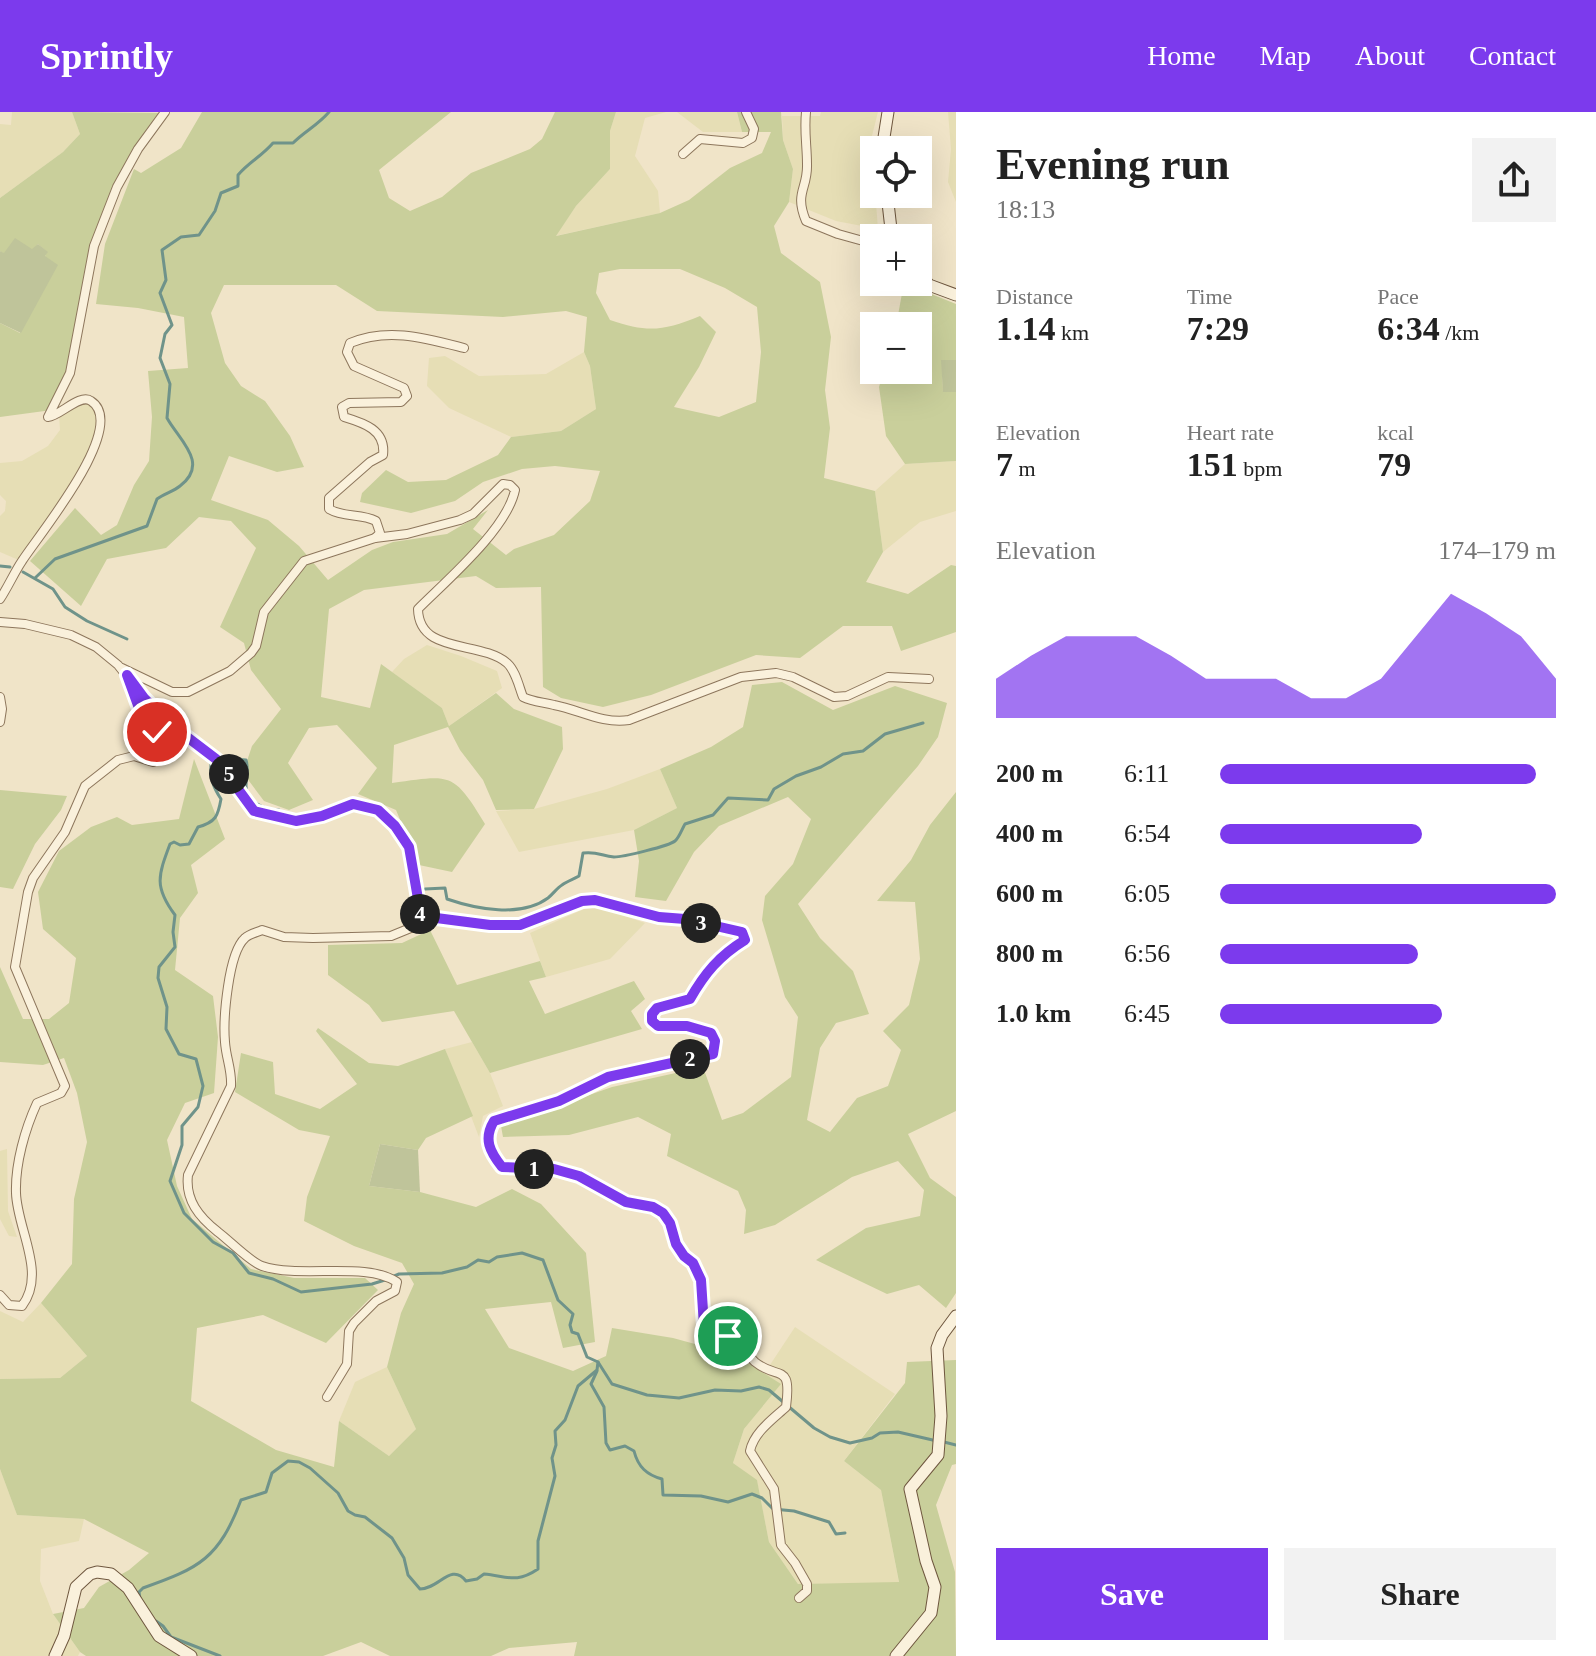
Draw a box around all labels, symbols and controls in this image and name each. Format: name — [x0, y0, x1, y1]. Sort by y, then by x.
text: Sprintly — [40, 35, 173, 77]
text: Home — [1147, 40, 1216, 71]
text: Map — [1260, 40, 1311, 71]
text: About — [1355, 40, 1425, 71]
text: Contact — [1469, 40, 1556, 71]
map controls — [860, 136, 932, 384]
button: locate — [860, 136, 932, 208]
button: share — [1472, 138, 1556, 222]
text: Evening run — [996, 140, 1230, 189]
text: 18:13 — [996, 195, 1055, 224]
button: + — [860, 224, 932, 296]
text: Distance — [996, 284, 1073, 309]
text: Time — [1187, 284, 1232, 309]
text: Pace — [1377, 284, 1419, 309]
text: 1.14 — [996, 310, 1056, 347]
text: 7:29 — [1187, 310, 1249, 347]
text: 6:34 — [1377, 310, 1440, 347]
button: − — [860, 312, 932, 384]
text: km — [1056, 320, 1089, 345]
text: /km — [1440, 320, 1479, 345]
text: Elevation — [996, 420, 1080, 445]
text: Heart rate — [1187, 420, 1274, 445]
text: kcal — [1377, 420, 1414, 445]
text: 7 — [996, 446, 1013, 483]
text: 151 — [1187, 446, 1238, 483]
text: 79 — [1377, 446, 1411, 483]
text: m — [1013, 456, 1036, 481]
text: bpm — [1238, 456, 1282, 481]
text: Elevation — [996, 536, 1096, 565]
text: 174–179 m — [1438, 536, 1556, 565]
pin — [123, 698, 191, 766]
icon: check — [135, 710, 179, 754]
pin: 5 — [209, 754, 249, 794]
text: 200 m — [996, 759, 1063, 788]
text: 6:11 — [1124, 759, 1169, 788]
text: 5 — [224, 761, 235, 786]
text: 400 m — [996, 819, 1063, 848]
text: 6:54 — [1124, 819, 1170, 848]
text: 600 m — [996, 879, 1063, 908]
text: 6:05 — [1124, 879, 1170, 908]
pin: 4 — [400, 894, 440, 934]
text: 4 — [415, 901, 426, 926]
pin: 3 — [681, 903, 721, 943]
text: 3 — [696, 910, 707, 935]
text: 800 m — [996, 939, 1063, 968]
text: 6:56 — [1124, 939, 1170, 968]
text: 1.0 km — [996, 999, 1071, 1028]
text: 6:45 — [1124, 999, 1170, 1028]
pin: 2 — [670, 1039, 710, 1079]
text: 2 — [685, 1046, 696, 1071]
pin: 1 — [514, 1149, 554, 1189]
text: 1 — [529, 1156, 540, 1181]
pin — [694, 1302, 762, 1370]
icon: arrive — [706, 1314, 750, 1358]
button: Save — [996, 1548, 1268, 1640]
button: Share — [1284, 1548, 1556, 1640]

